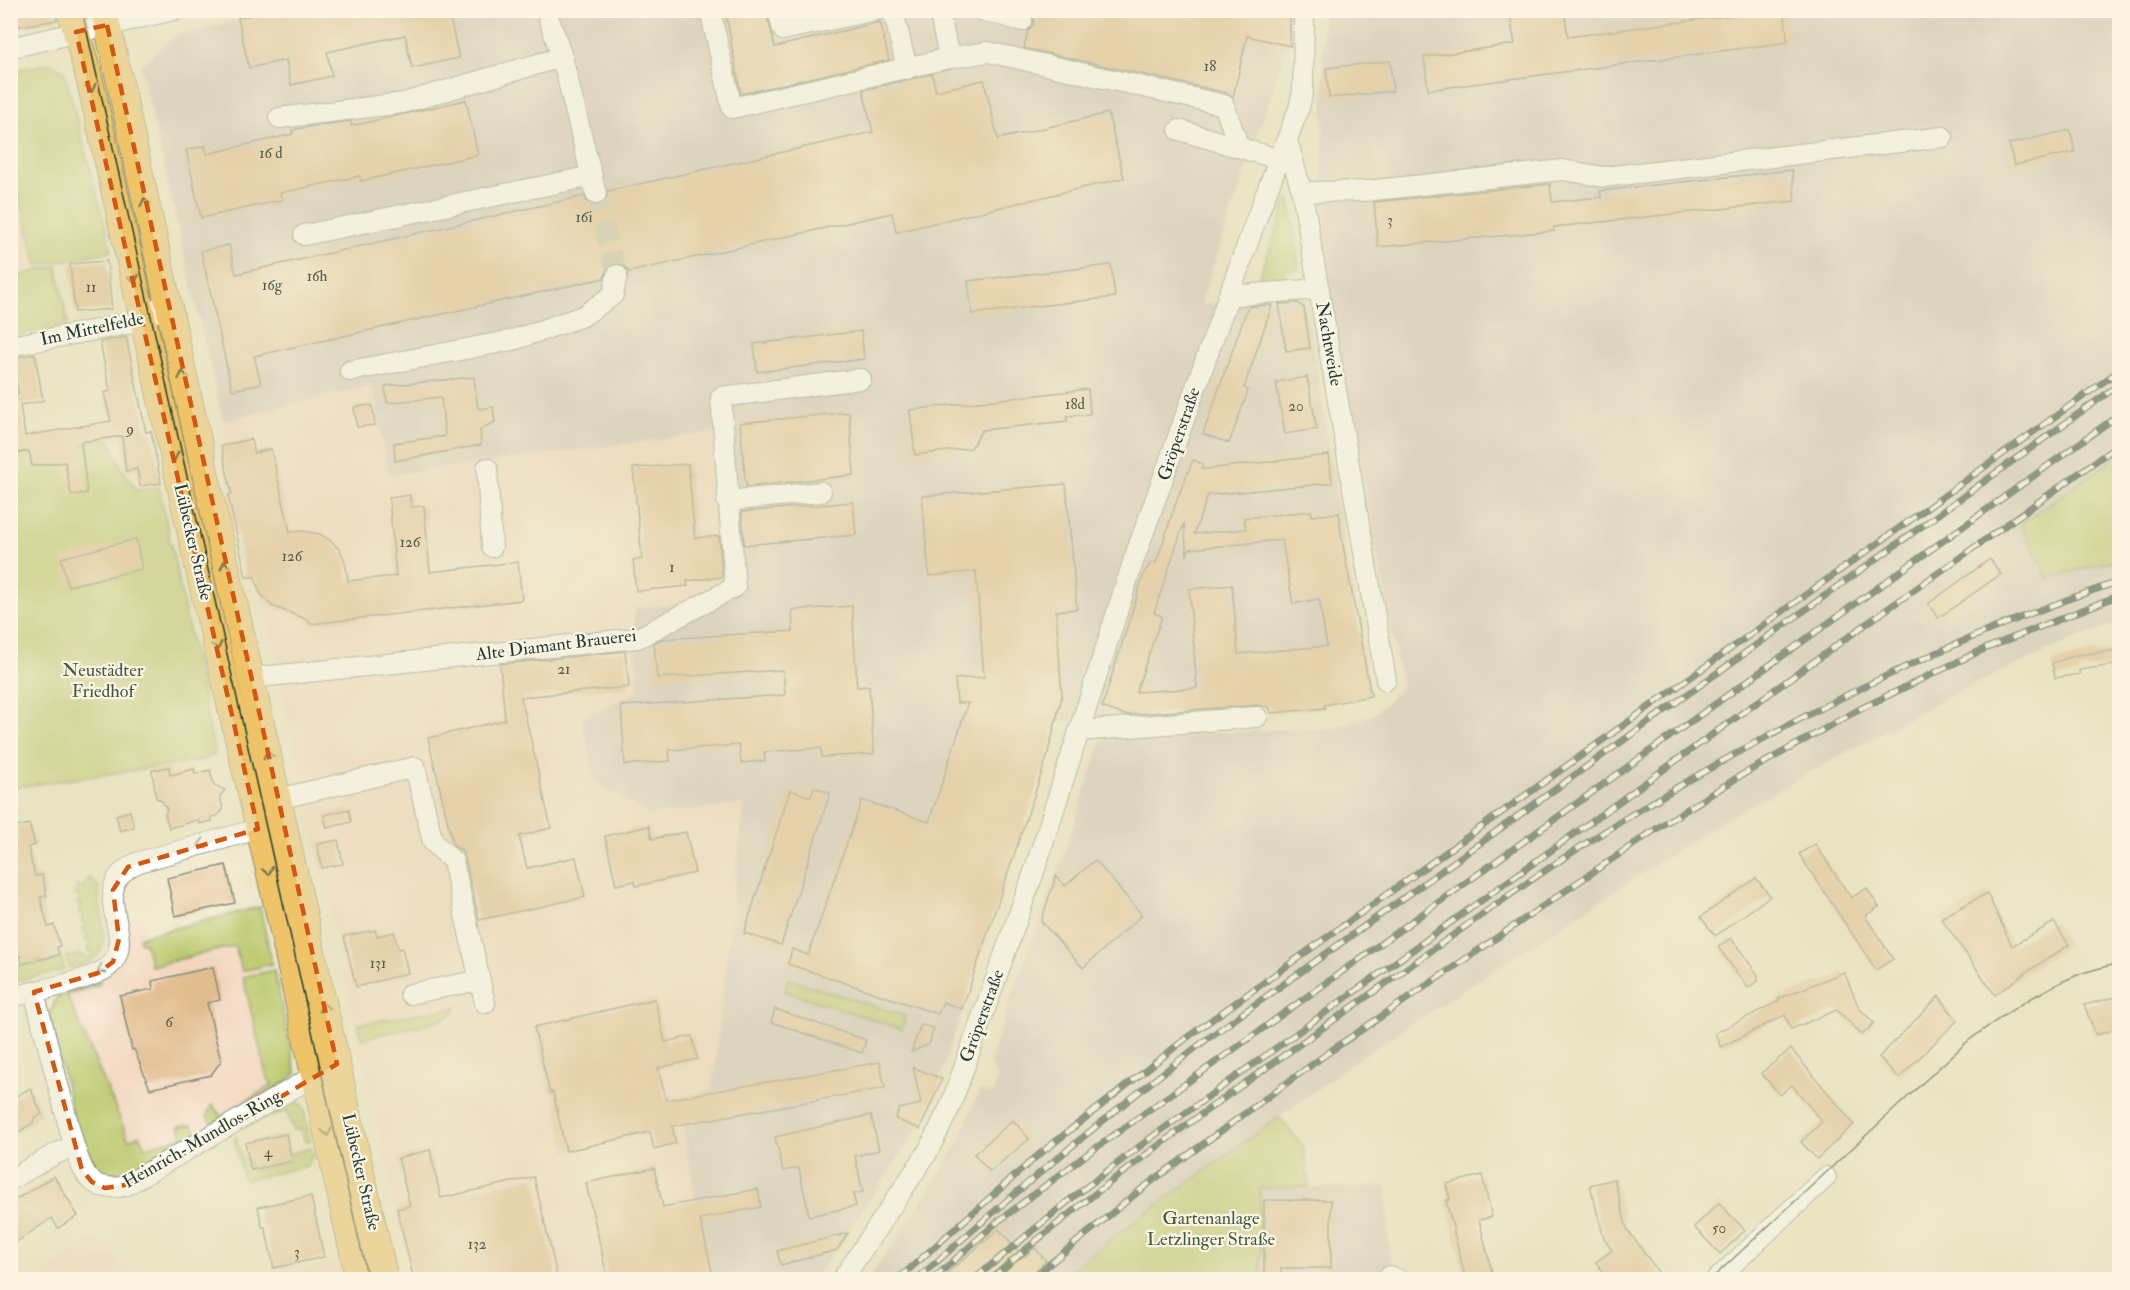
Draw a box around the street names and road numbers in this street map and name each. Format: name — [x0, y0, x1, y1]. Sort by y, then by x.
street label: Nachtweide — [1310, 300, 1348, 388]
street label: Im Mittelfelde — [38, 307, 146, 351]
street label: Gröperstraße — [1152, 384, 1206, 484]
street label: Lübecker Straße — [168, 481, 218, 603]
street label: Alte Diamant Brauerei — [473, 624, 638, 666]
street label: Gröperstraße — [955, 966, 1010, 1066]
street label: Heinrich-Mundlos-Ring — [119, 1084, 286, 1194]
street label: Lübecker Straße — [336, 1111, 386, 1233]

